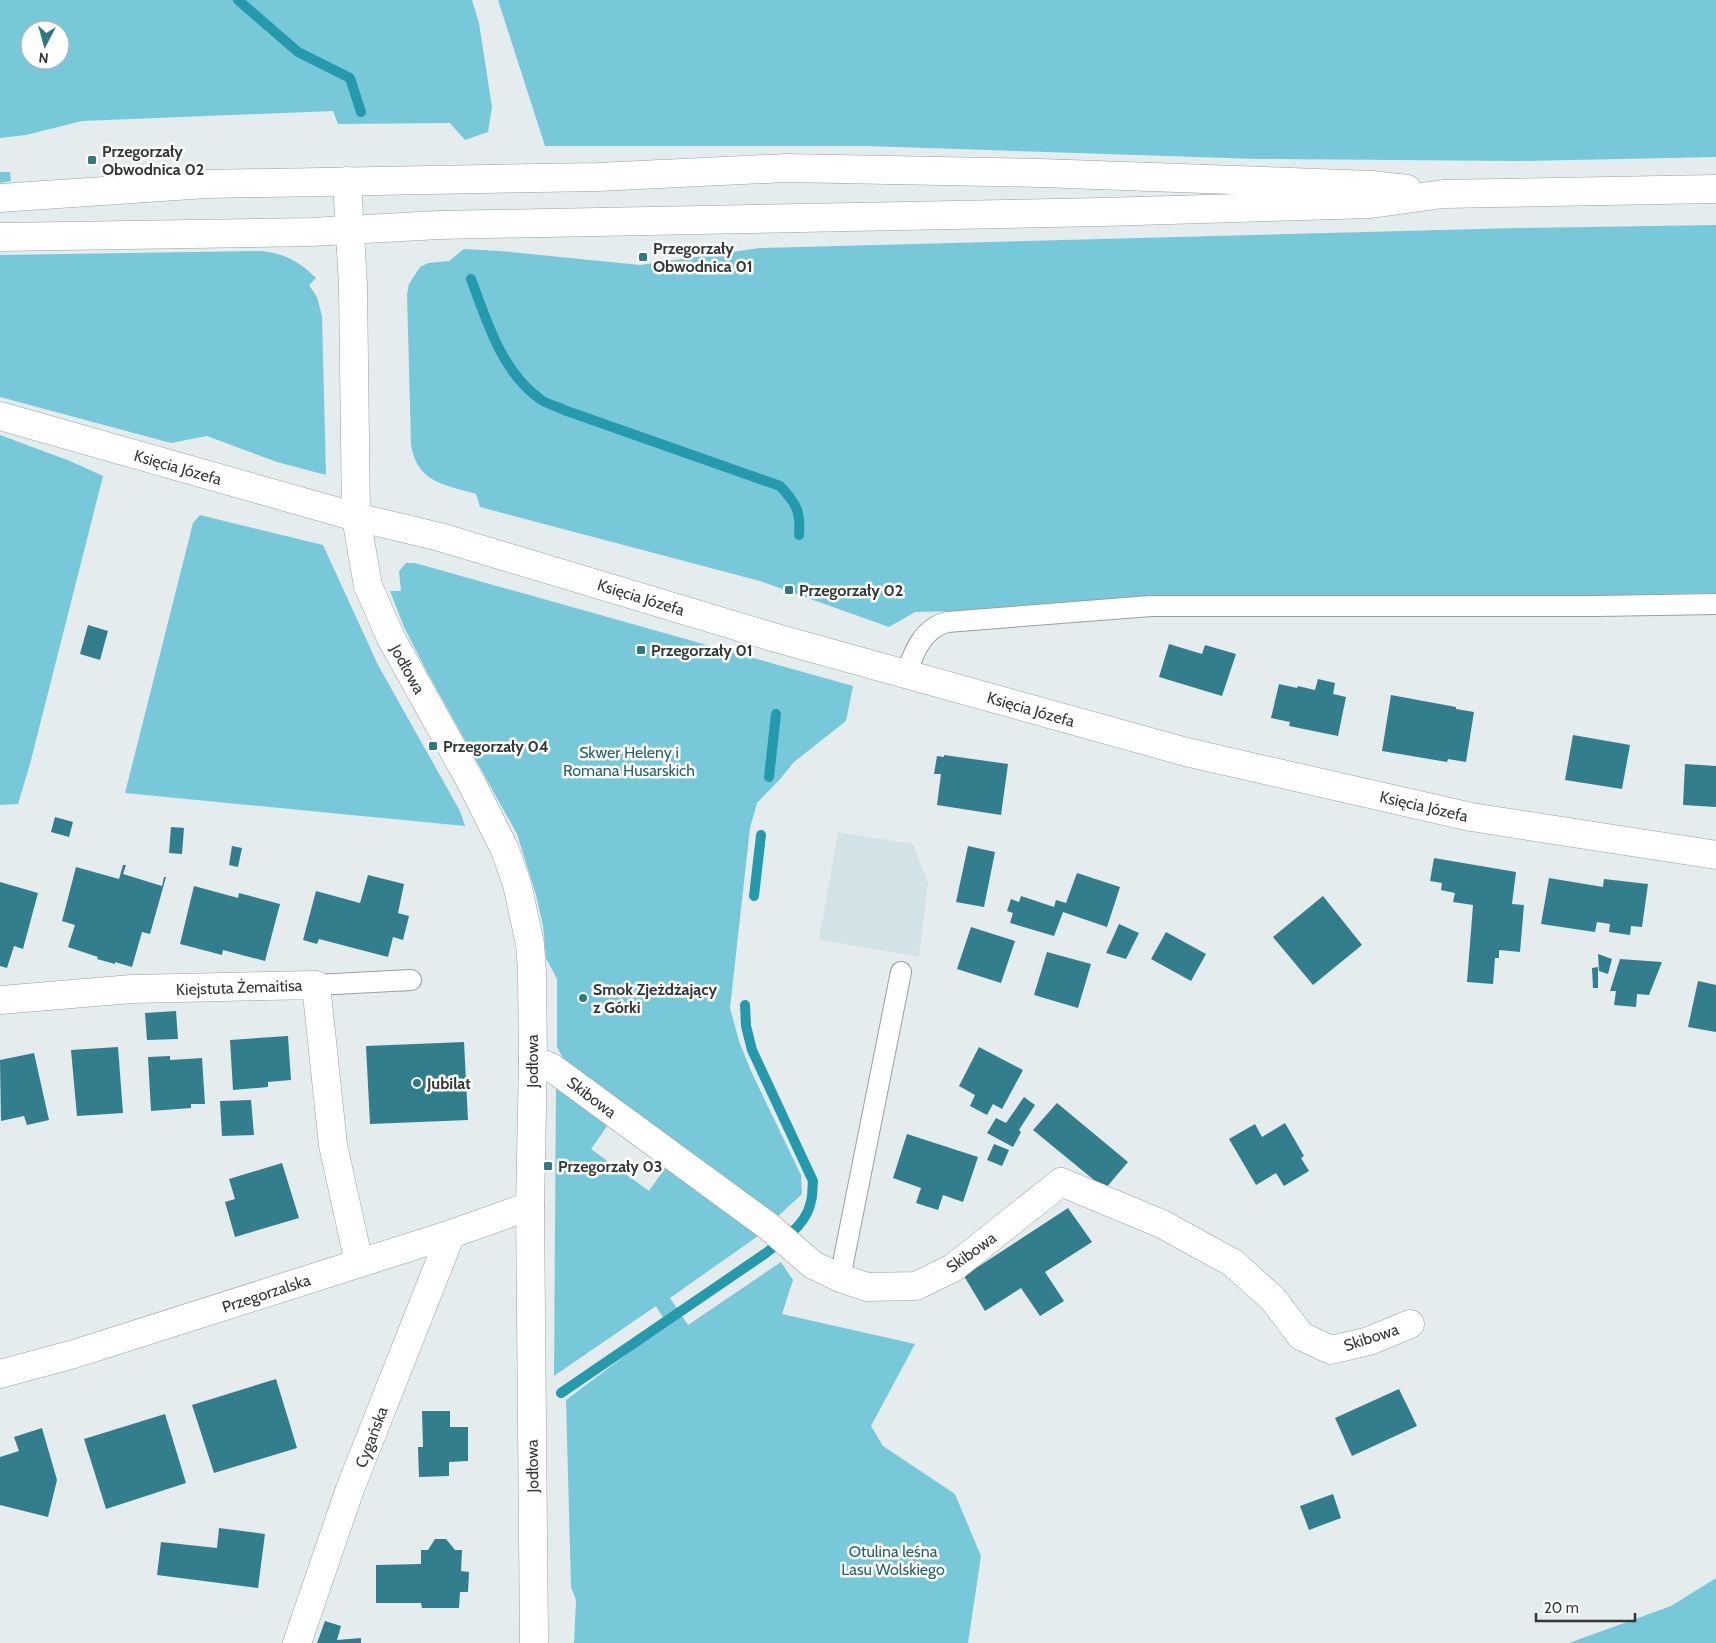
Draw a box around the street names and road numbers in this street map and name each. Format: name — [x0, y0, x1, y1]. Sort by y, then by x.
street label: Księcia Józefa — [132, 446, 224, 489]
street label: Księcia Józefa — [595, 575, 687, 620]
street label: Jodłowa — [386, 640, 429, 697]
street label: Księcia Józefa — [985, 688, 1077, 731]
street label: Księcia Józefa — [1378, 787, 1470, 826]
street label: Kiejstuta Żemaitisa — [175, 976, 303, 999]
street label: Jodłowa — [523, 1034, 542, 1089]
street label: Skibowa — [563, 1073, 620, 1122]
street label: Skibowa — [943, 1228, 1000, 1277]
street label: Przegorzalska — [220, 1270, 313, 1317]
street label: Skibowa — [1341, 1320, 1401, 1355]
street label: Cygańska — [351, 1404, 392, 1470]
street label: Jodłowa — [523, 1439, 542, 1494]

